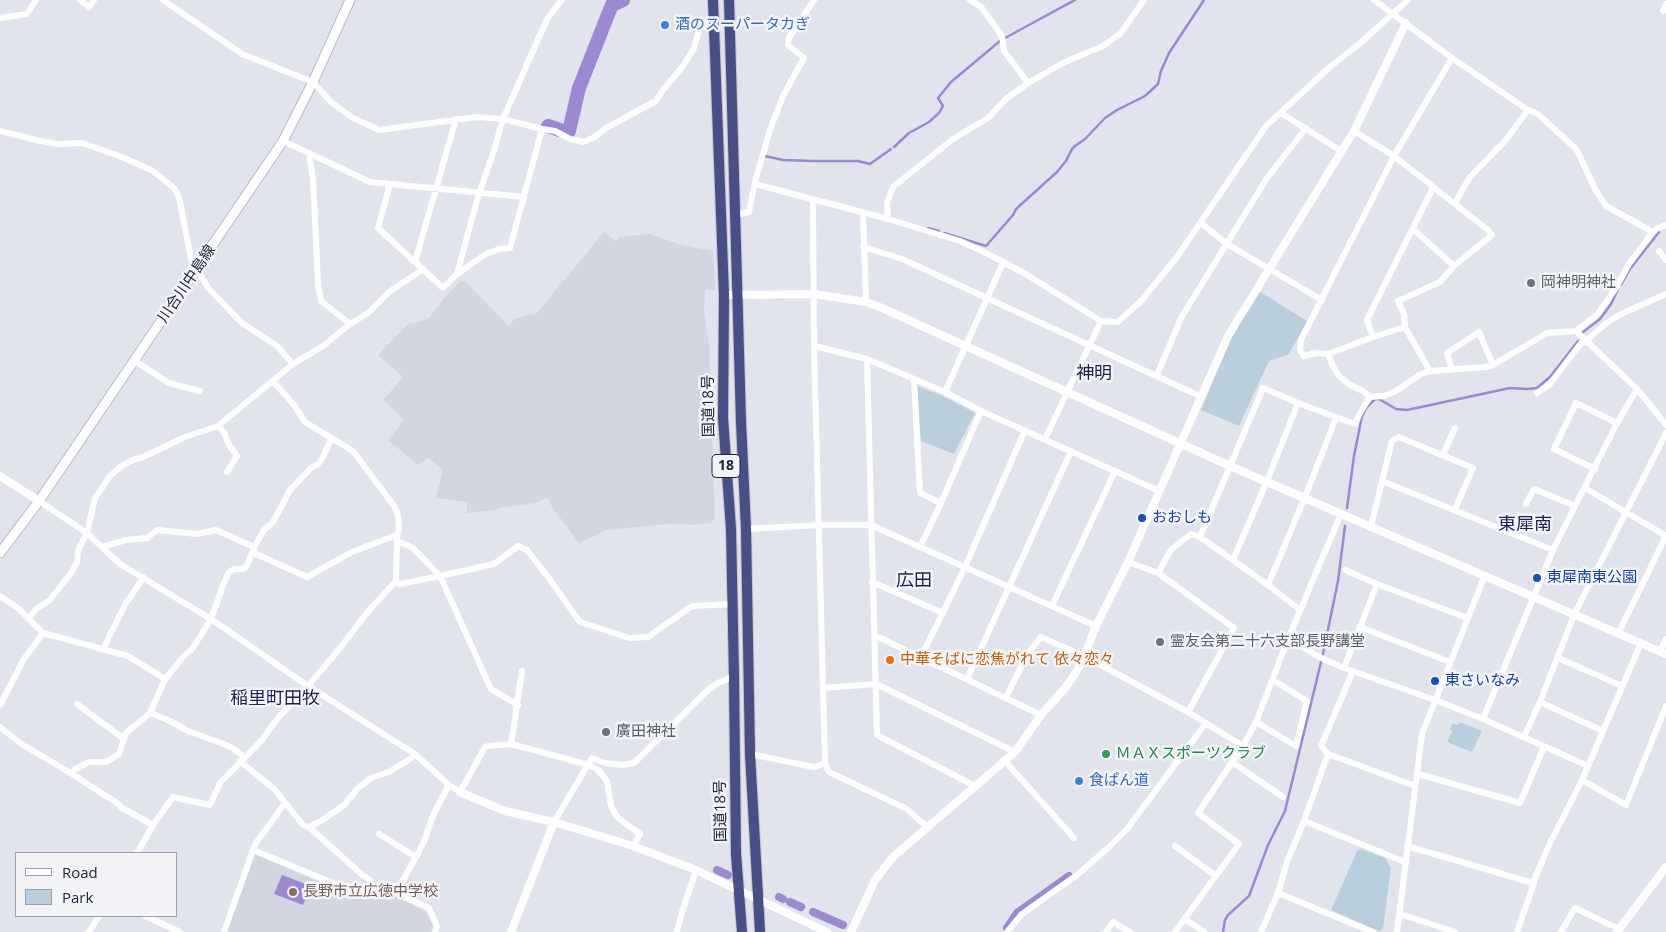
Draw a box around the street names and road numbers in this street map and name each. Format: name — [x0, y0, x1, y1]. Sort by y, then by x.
street label: 川合川中島線 — [154, 242, 220, 326]
street label: 国道18号 — [699, 375, 719, 437]
road number: 18 — [712, 454, 740, 478]
street label: 国道18号 — [711, 780, 731, 842]

